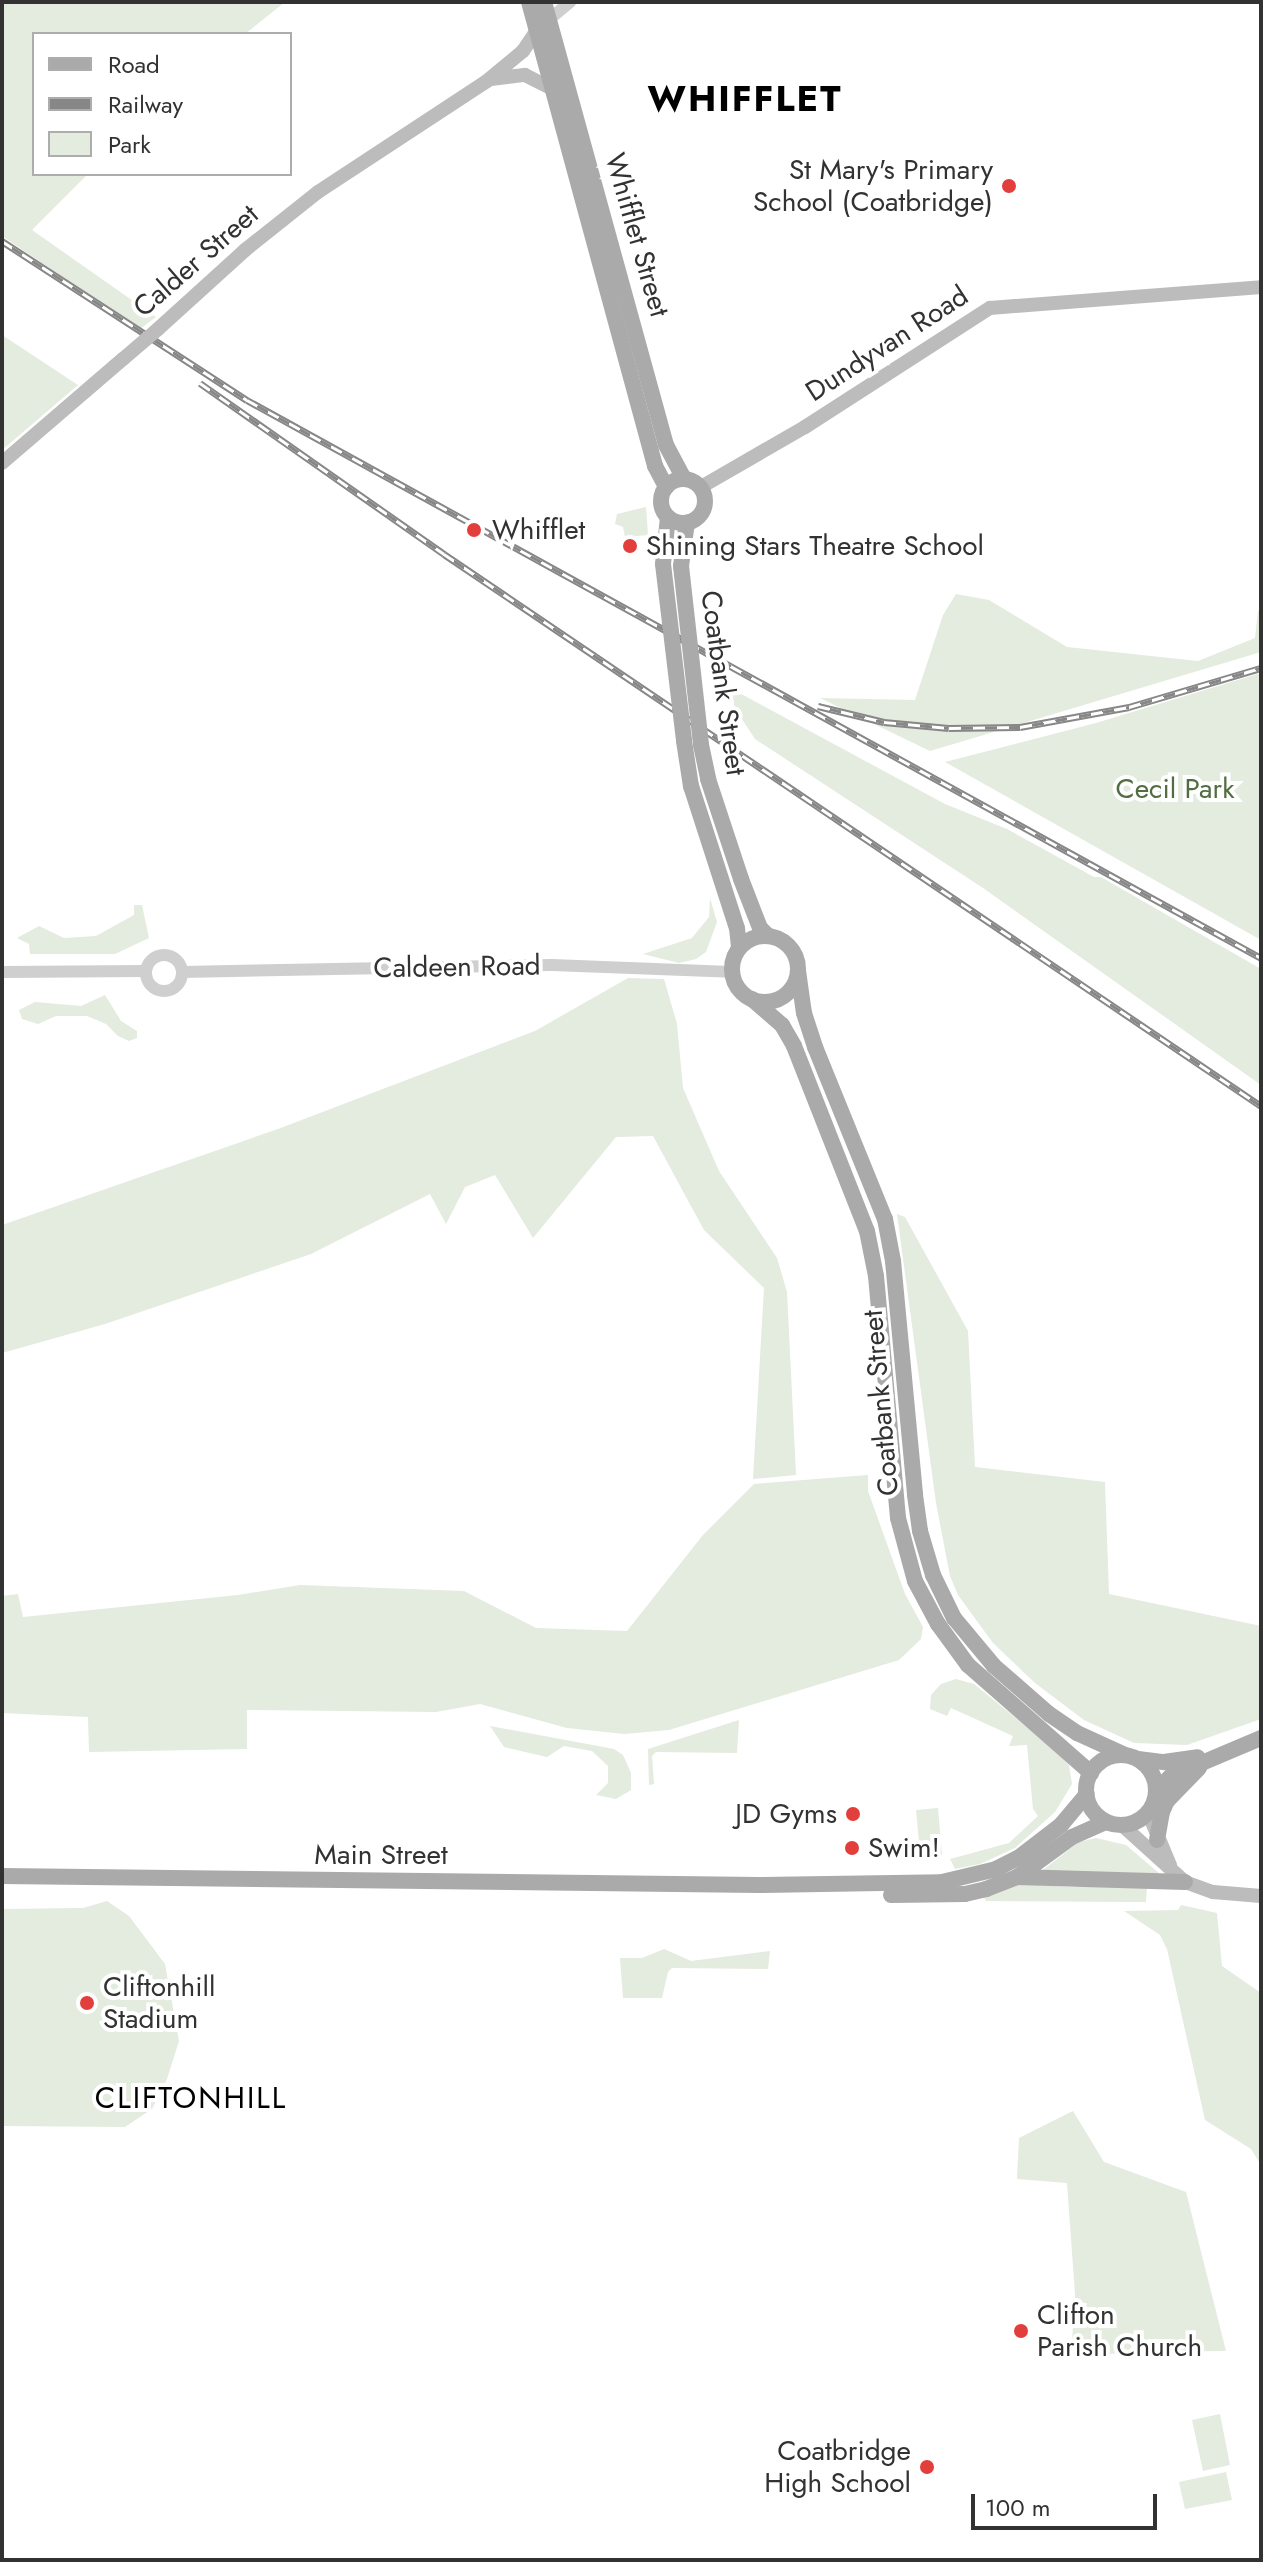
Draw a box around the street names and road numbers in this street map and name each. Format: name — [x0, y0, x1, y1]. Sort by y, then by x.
street label: Whifflet Street — [598, 149, 676, 321]
street label: Calder Street — [127, 198, 265, 324]
street label: Dundyvan Road — [799, 279, 975, 409]
street label: Coatbank Street — [693, 588, 753, 778]
street label: Caldeen Road — [373, 949, 541, 985]
street label: Coatbank Street — [856, 1309, 906, 1497]
street label: Main Street — [314, 1838, 448, 1872]

